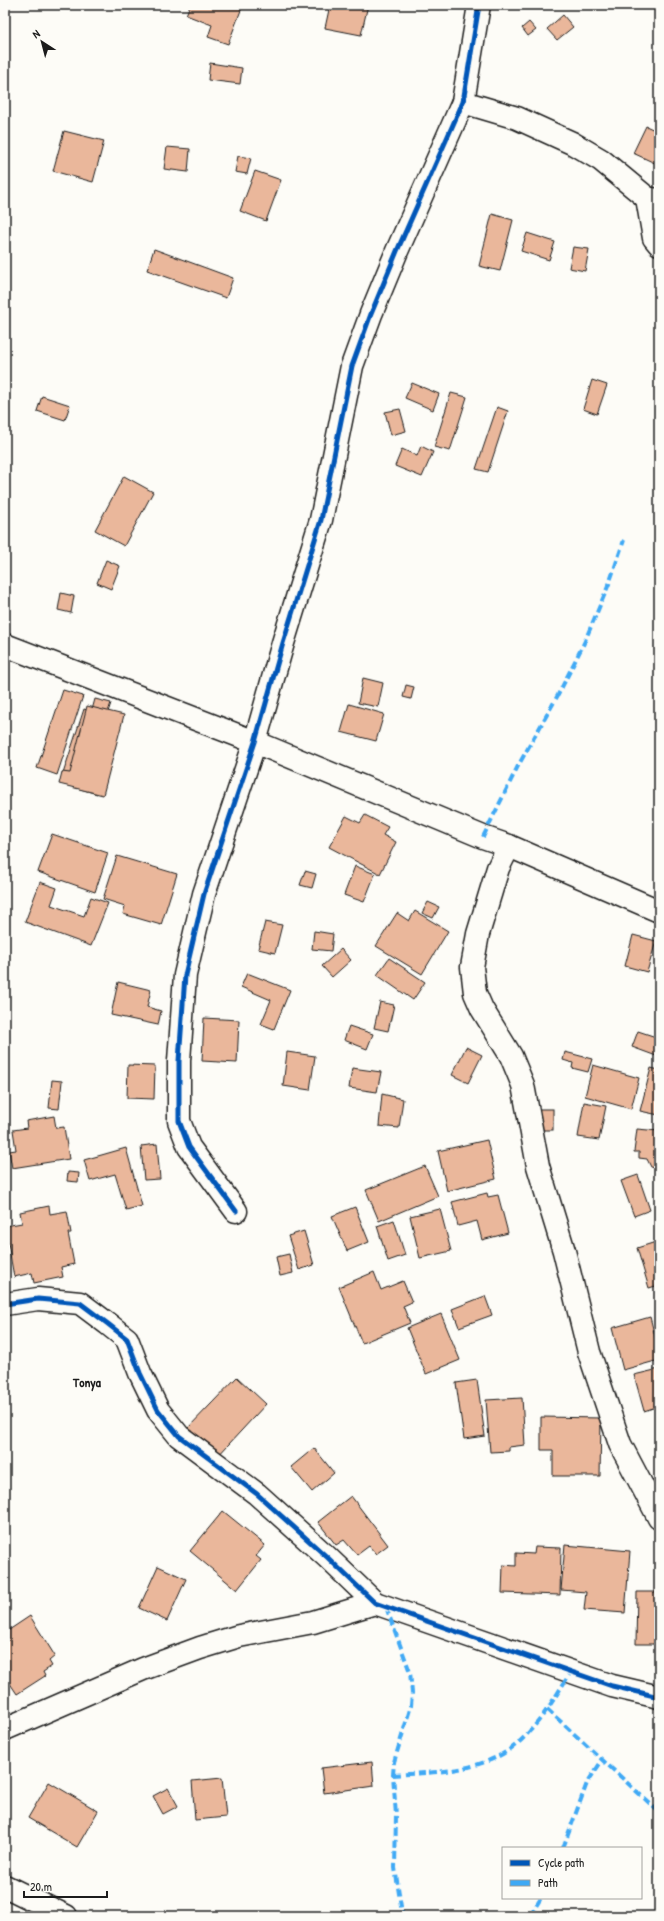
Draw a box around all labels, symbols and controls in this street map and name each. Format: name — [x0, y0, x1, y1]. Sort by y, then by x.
north arrow — [22, 22, 62, 62]
text: N — [30, 26, 43, 41]
district label: Tonya — [72, 1373, 102, 1392]
legend — [502, 1847, 642, 1899]
text: Cycle path — [538, 1854, 584, 1871]
scale bar — [24, 1873, 107, 1899]
text: Path — [538, 1874, 558, 1891]
text: 20 m — [30, 1878, 52, 1895]

